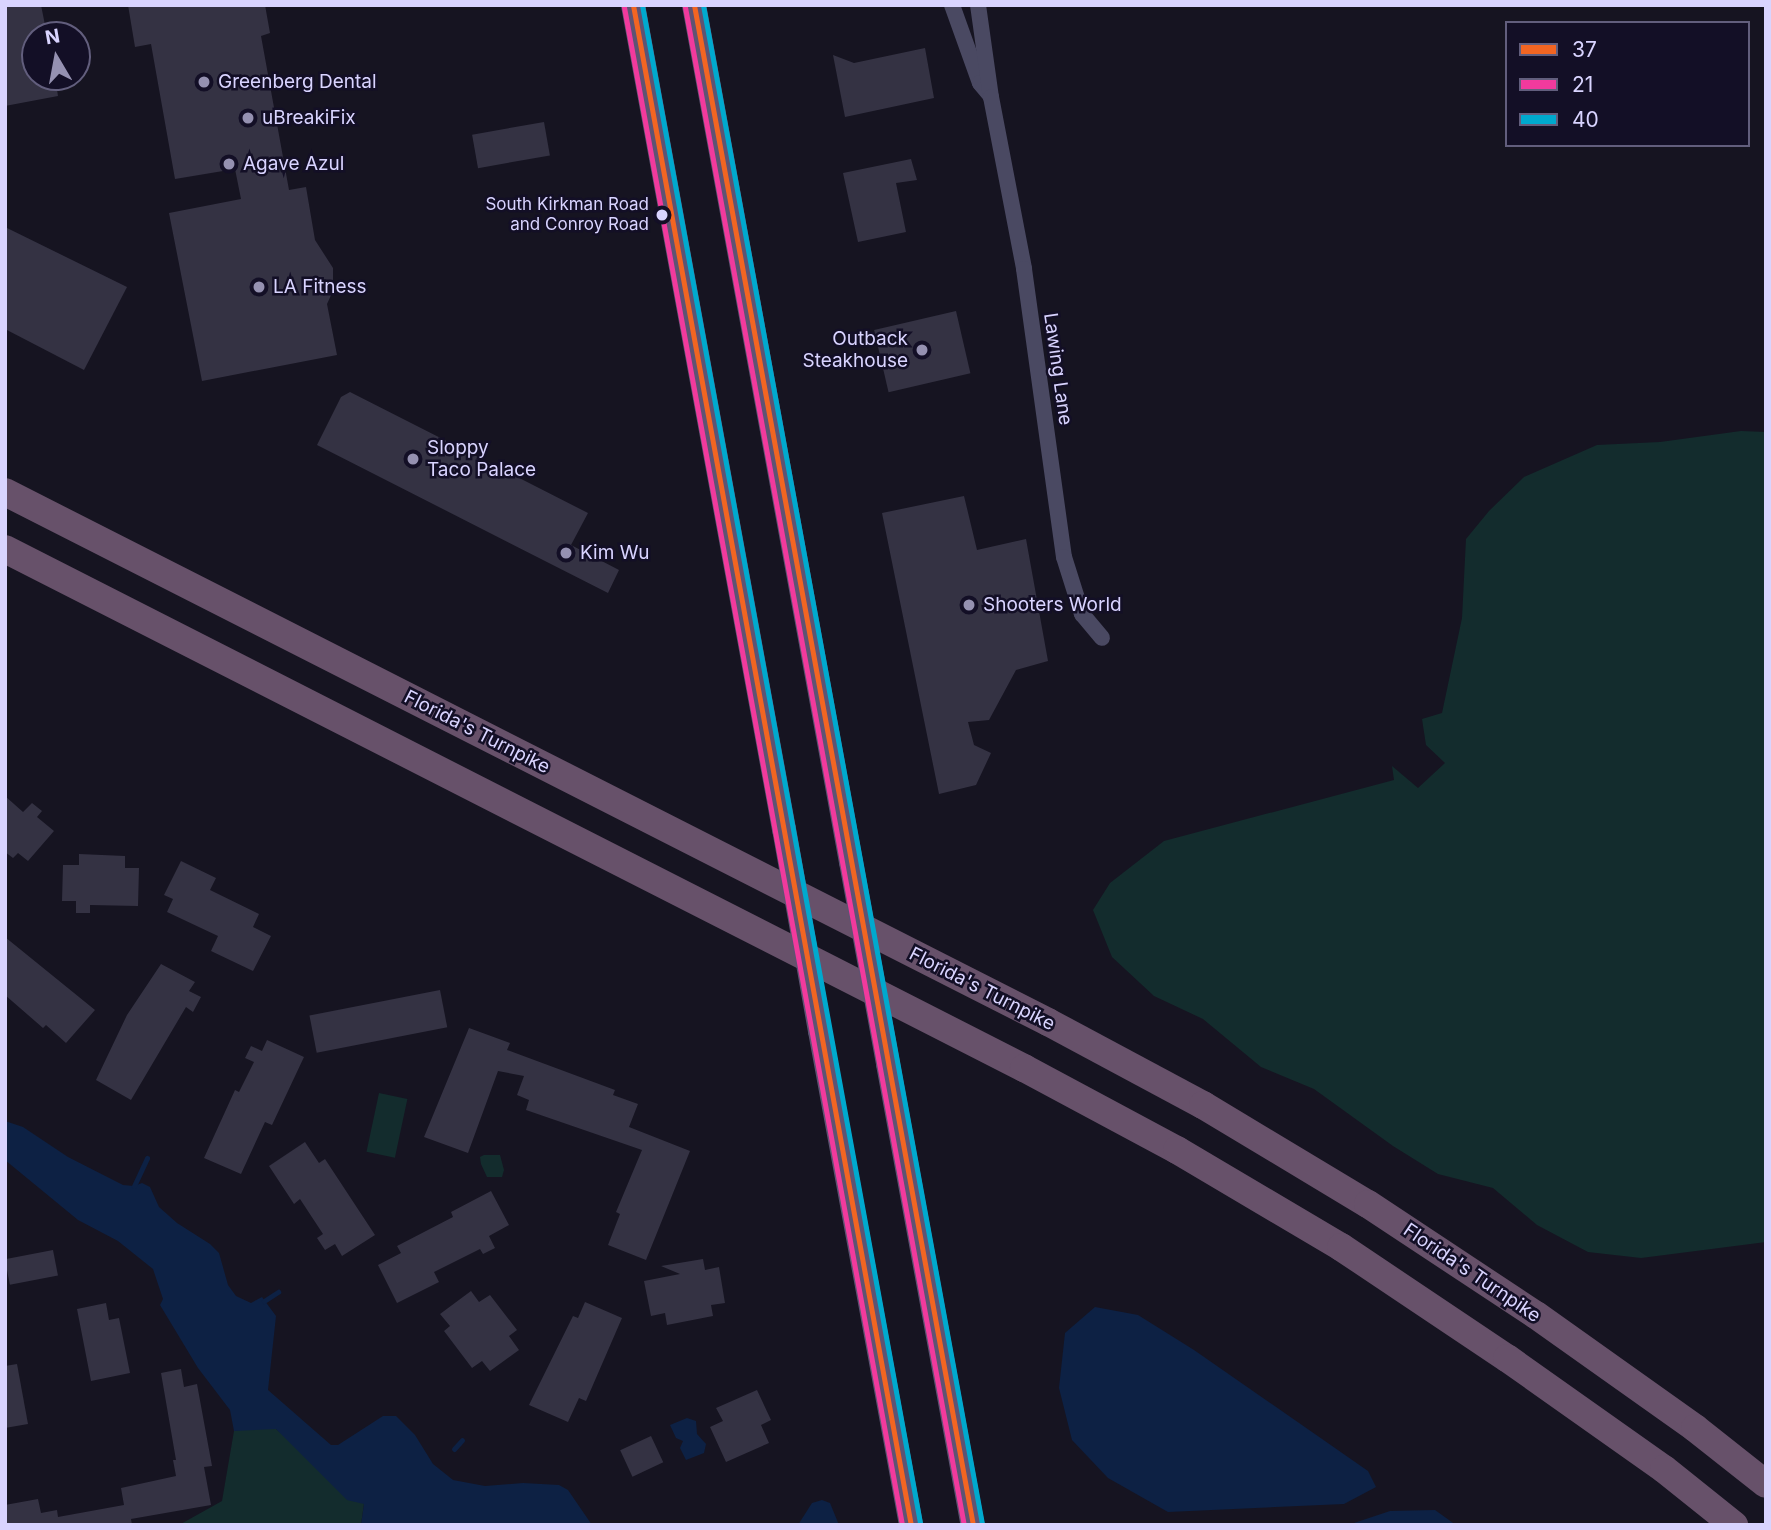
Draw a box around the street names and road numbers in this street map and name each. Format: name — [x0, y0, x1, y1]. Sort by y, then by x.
street label: Lawing Lane — [1039, 311, 1077, 427]
street label: Florida's Turnpike — [400, 685, 554, 779]
street label: Florida's Turnpike — [905, 942, 1059, 1036]
street label: Florida's Turnpike — [1399, 1219, 1545, 1327]

